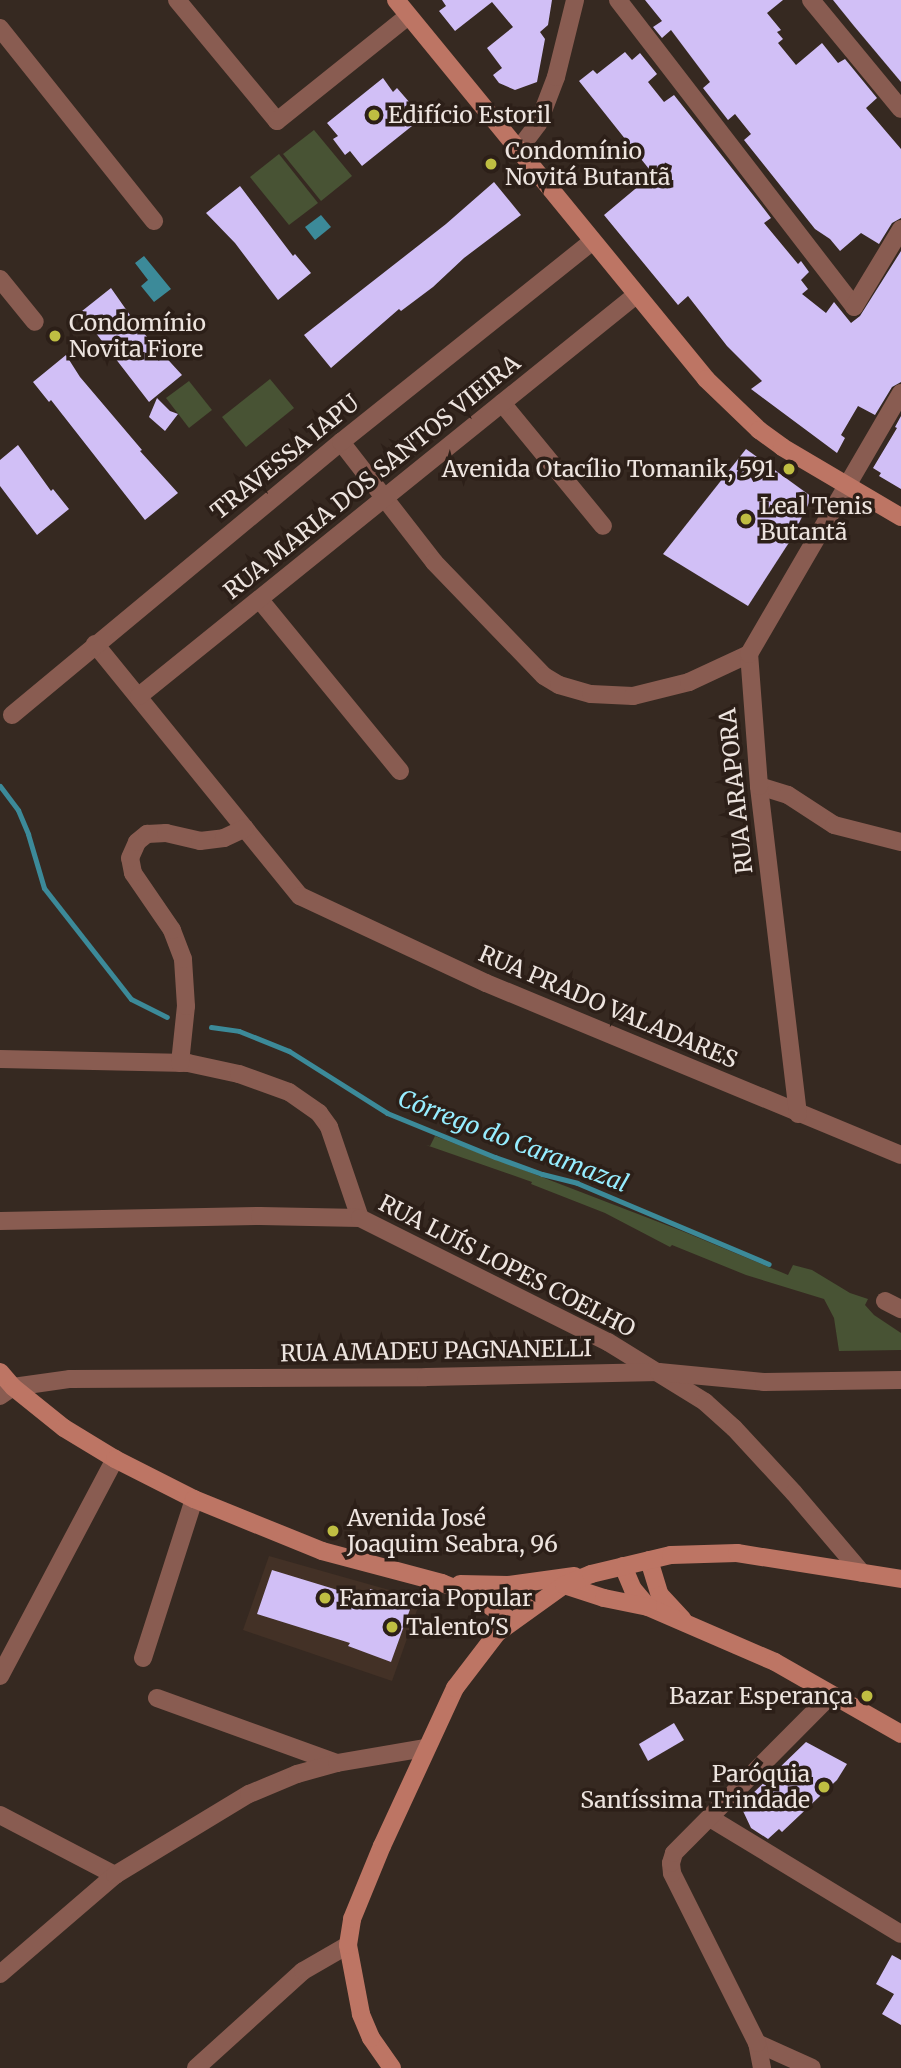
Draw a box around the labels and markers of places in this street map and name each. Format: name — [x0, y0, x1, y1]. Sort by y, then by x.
place label: Edifício Estoril — [388, 101, 551, 129]
marker: Edifício Estoril — [366, 107, 382, 123]
place label: Condomínio Novitá Butantã — [505, 137, 670, 191]
marker: Condomínio Novitá Butantã — [483, 156, 499, 172]
place label: Condomínio Novita Fiore — [69, 309, 206, 363]
marker: Condomínio Novita Fiore — [47, 328, 63, 344]
place label: Avenida Otacílio Tomanik, 591 — [442, 455, 775, 483]
marker: Avenida Otacílio Tomanik, 591 — [781, 461, 797, 477]
place label: Leal Tenis Butantã — [760, 492, 873, 546]
marker: Leal Tenis Butantã — [738, 511, 754, 527]
place label: Avenida José Joaquim Seabra, 96 — [347, 1504, 558, 1558]
marker: Avenida José Joaquim Seabra, 96 — [325, 1523, 341, 1539]
place label: Famarcia Popular — [339, 1584, 532, 1612]
marker: Famarcia Popular — [317, 1590, 333, 1606]
place label: Talento'S — [406, 1613, 509, 1641]
marker: Talento'S — [384, 1619, 400, 1635]
place label: Bazar Esperança — [669, 1682, 853, 1710]
marker: Bazar Esperança — [859, 1688, 875, 1704]
place label: Paróquia Santíssima Trindade — [580, 1760, 810, 1814]
marker: Paróquia Santíssima Trindade — [816, 1779, 832, 1795]

